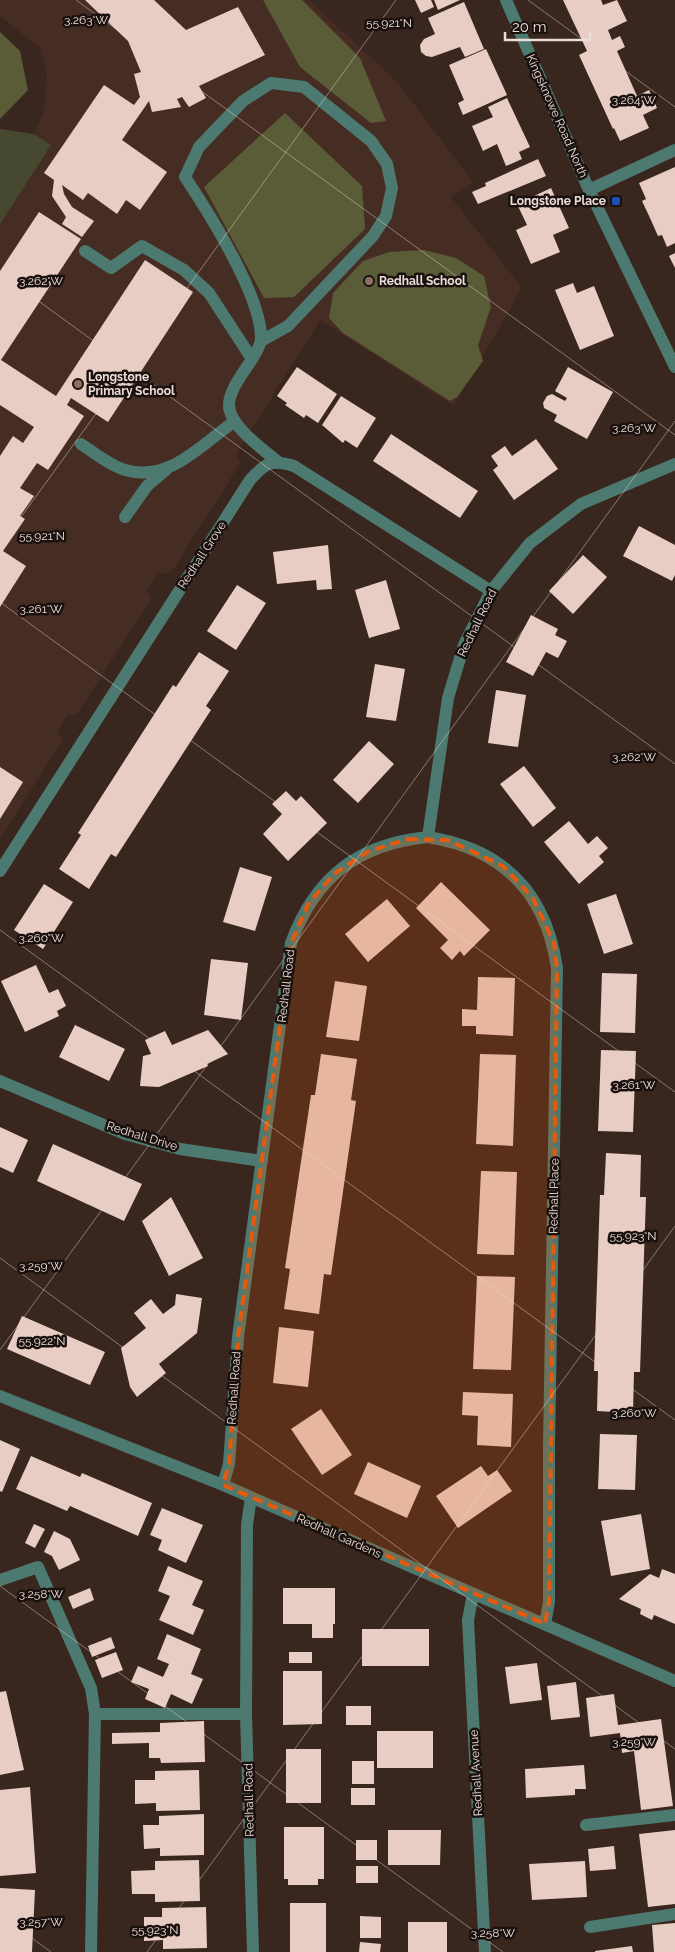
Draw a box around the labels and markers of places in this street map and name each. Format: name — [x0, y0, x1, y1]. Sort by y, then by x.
place label: Longstone Place — [510, 194, 606, 208]
marker: Longstone Place — [610, 195, 622, 207]
place label: Redhall School — [379, 274, 466, 288]
marker: Redhall School — [363, 275, 375, 287]
place label: Longstone Primary School — [88, 370, 175, 398]
marker: Longstone Primary School — [72, 378, 84, 390]

